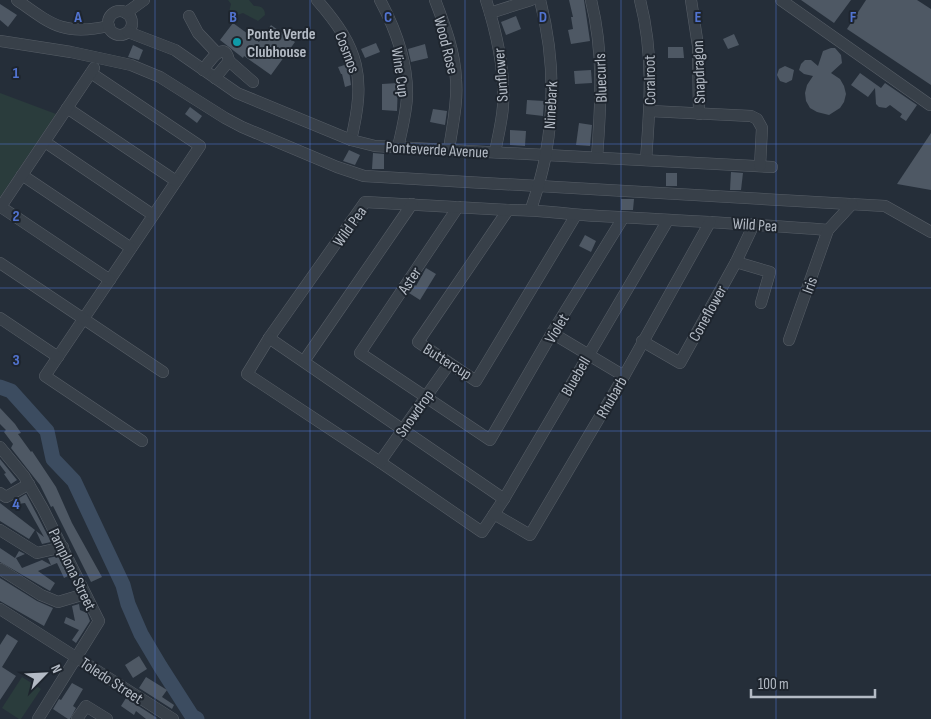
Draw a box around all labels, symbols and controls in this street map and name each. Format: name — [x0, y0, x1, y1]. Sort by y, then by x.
text: A — [73, 8, 82, 27]
text: B — [229, 8, 237, 27]
text: C — [384, 8, 392, 27]
text: D — [539, 8, 547, 27]
text: E — [695, 8, 702, 27]
text: F — [850, 8, 857, 27]
street label: Wood Rose — [429, 15, 462, 76]
place label: Ponte Verde Clubhouse — [247, 25, 316, 62]
street label: Cosmos — [330, 29, 363, 76]
marker: Ponte Verde Clubhouse — [231, 36, 243, 48]
street label: Snapdragon — [689, 40, 710, 104]
street label: Wine Cup — [387, 46, 412, 98]
street label: Sunflower — [490, 47, 513, 102]
street label: Bluecurls — [591, 53, 612, 103]
street label: Coralroot — [641, 55, 660, 105]
text: 1 — [13, 64, 20, 83]
street label: Ninebark — [541, 81, 562, 129]
street label: Ponteverde Avenue — [385, 138, 489, 163]
street label: Wild Pea — [329, 203, 371, 251]
text: 2 — [12, 207, 20, 226]
street label: Wild Pea — [732, 214, 778, 237]
street label: Aster — [394, 263, 426, 299]
street label: Iris — [799, 274, 822, 297]
street label: Coneflower — [685, 282, 732, 345]
street label: Violet — [541, 310, 573, 347]
street label: Buttercup — [419, 340, 475, 385]
text: 3 — [12, 351, 20, 370]
street label: Bluebell — [558, 354, 595, 400]
street label: Rhubarb — [593, 374, 632, 422]
street label: Snowdrop — [392, 387, 438, 441]
text: 4 — [12, 495, 20, 514]
street label: Pamplona Street — [44, 526, 100, 614]
north arrow — [20, 649, 70, 699]
street label: Toledo Street — [76, 654, 146, 709]
text: N — [47, 662, 66, 676]
scale bar — [751, 666, 875, 698]
text: 100 m — [758, 675, 789, 694]

